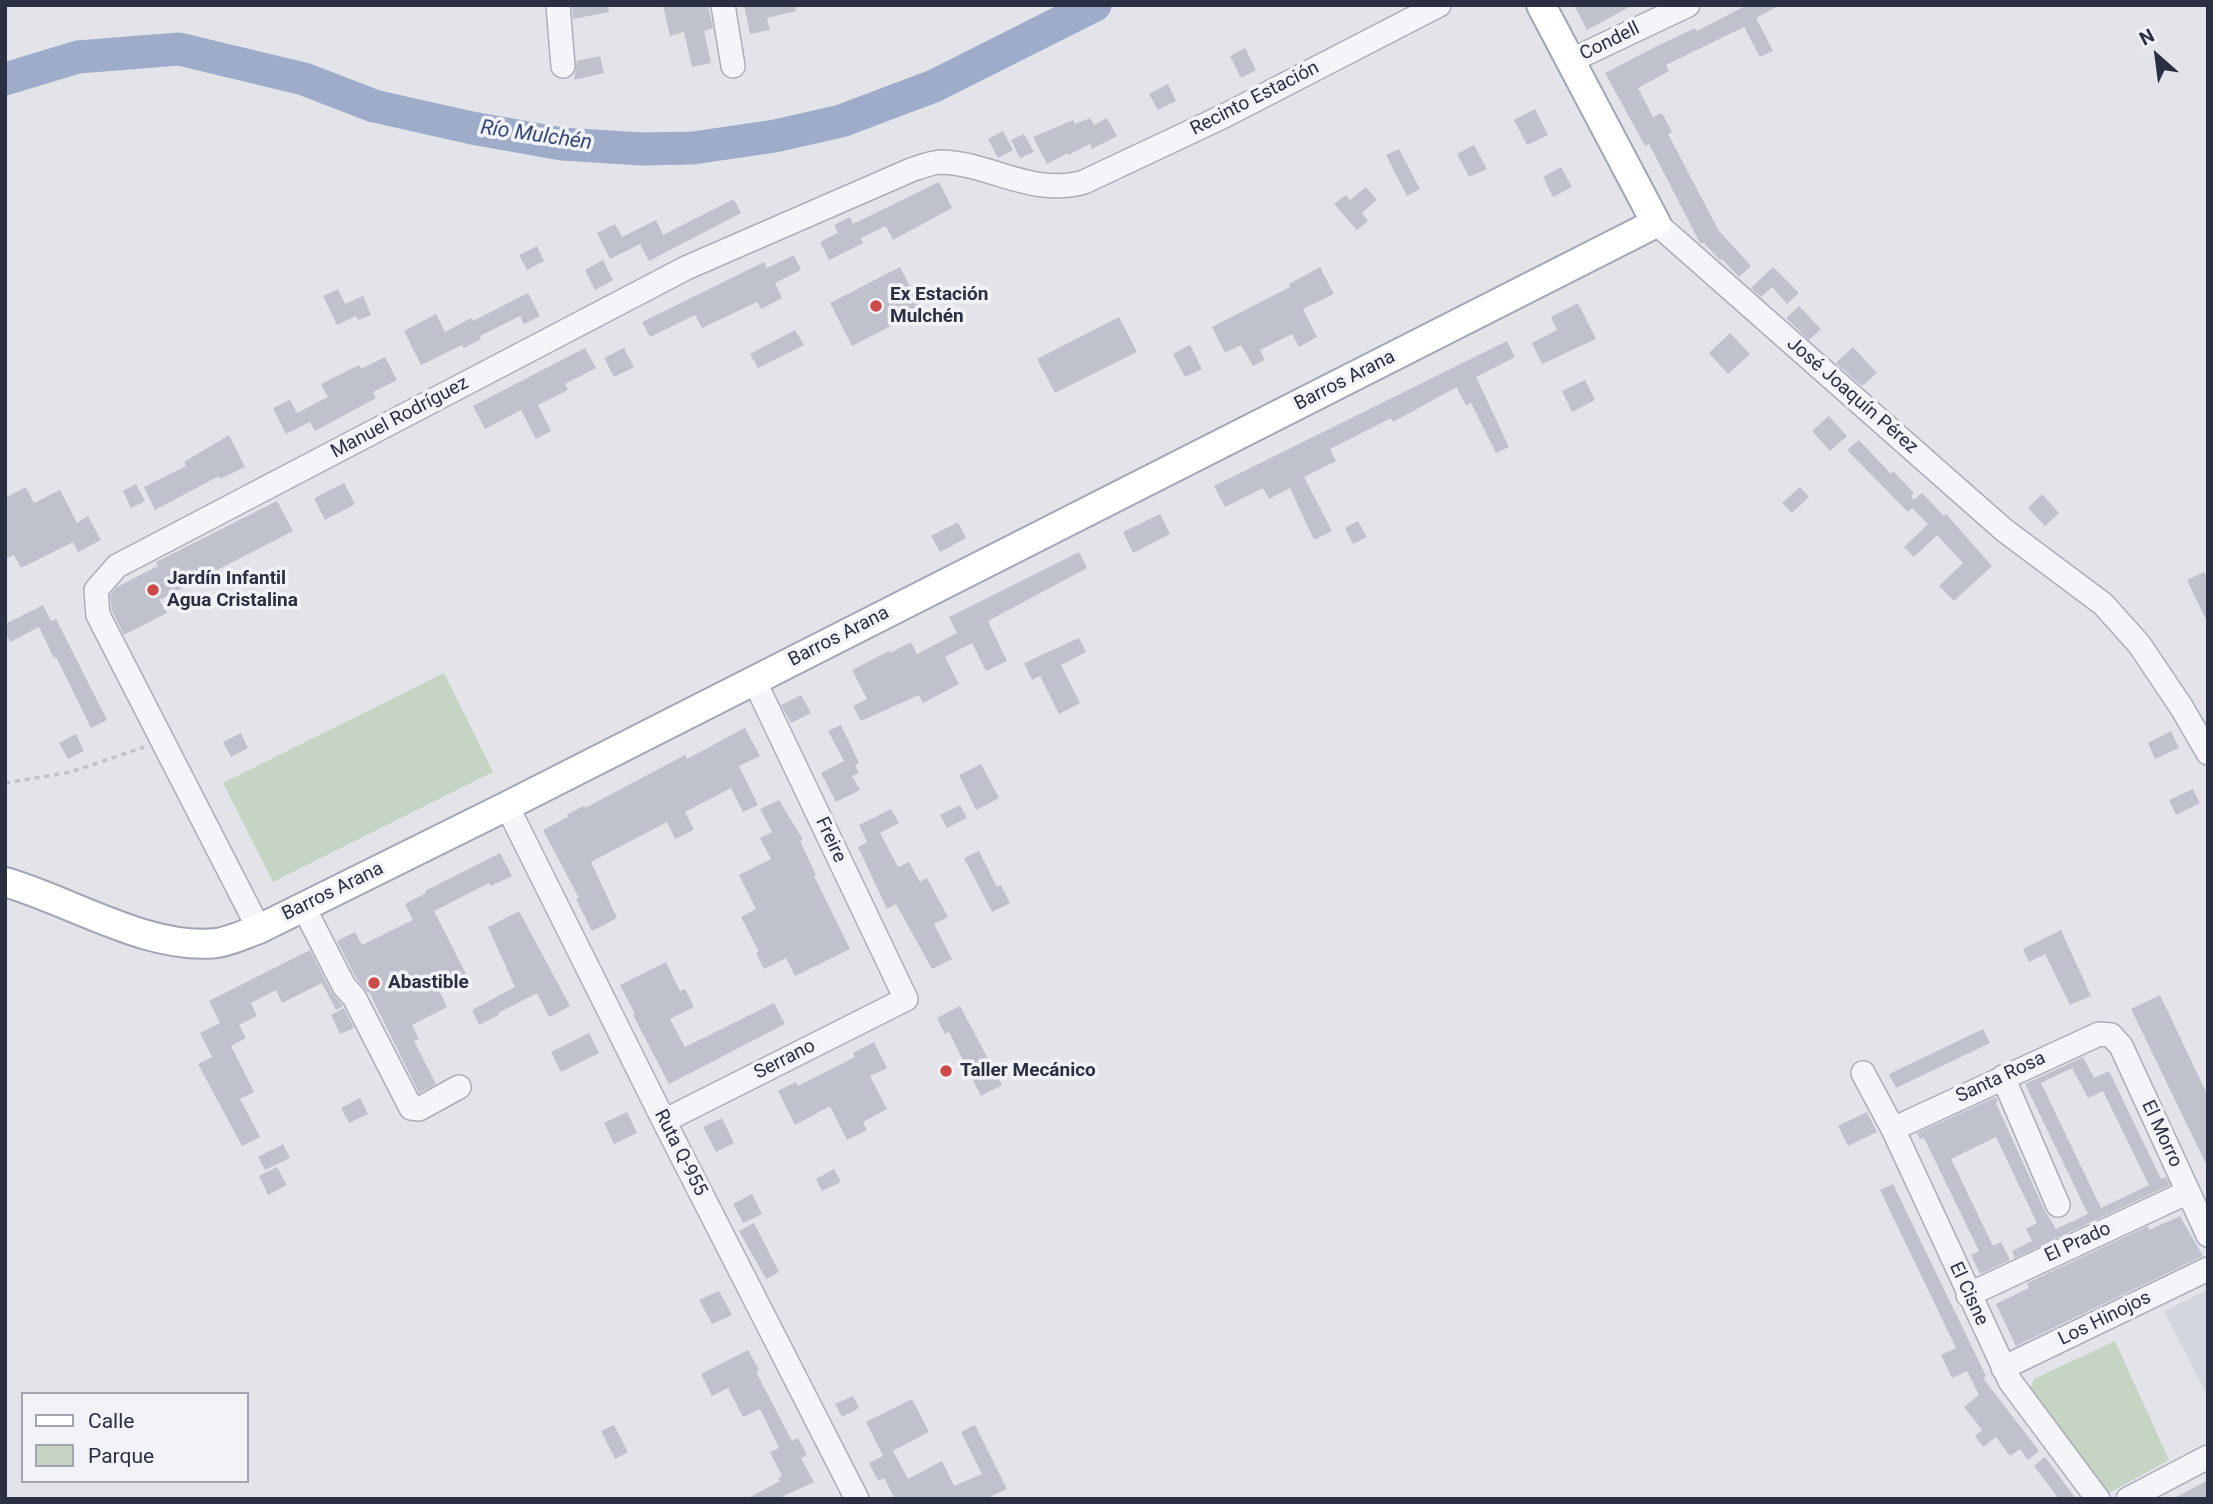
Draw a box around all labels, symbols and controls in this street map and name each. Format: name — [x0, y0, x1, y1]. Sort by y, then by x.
street label: Condell — [1576, 18, 1644, 66]
north arrow — [2122, 21, 2192, 91]
text: N — [2136, 24, 2158, 50]
street label: Recinto Estación — [1187, 57, 1323, 141]
water label: Río Mulchén — [479, 116, 593, 156]
place label: Ex Estación Mulchén — [890, 284, 988, 328]
marker: Ex Estación Mulchén — [868, 298, 884, 314]
street label: José Joaquín Pérez — [1782, 333, 1922, 459]
street label: Barros Arana — [1291, 346, 1399, 416]
street label: Manuel Rodríguez — [327, 372, 473, 464]
place label: Jardín Infantil Agua Cristalina — [167, 568, 298, 612]
marker: Jardín Infantil Agua Cristalina — [145, 582, 161, 598]
street label: Barros Arana — [785, 602, 893, 672]
street label: Freire — [810, 814, 850, 866]
street label: Barros Arana — [279, 858, 387, 926]
place label: Abastible — [388, 972, 469, 994]
marker: Abastible — [366, 975, 382, 991]
street label: Serrano — [751, 1035, 819, 1085]
street label: Santa Rosa — [1953, 1047, 2049, 1109]
place label: Taller Mecánico — [960, 1060, 1096, 1082]
marker: Taller Mecánico — [938, 1063, 954, 1079]
street label: El Morro — [2136, 1097, 2186, 1171]
street label: Ruta Q-955 — [649, 1106, 711, 1200]
street label: El Prado — [2041, 1218, 2115, 1268]
street label: El Cisne — [1943, 1259, 1993, 1329]
street label: Los Hinojos — [2055, 1287, 2155, 1351]
legend — [21, 1392, 248, 1483]
text: Calle — [88, 1409, 134, 1433]
text: Parque — [88, 1444, 154, 1468]

